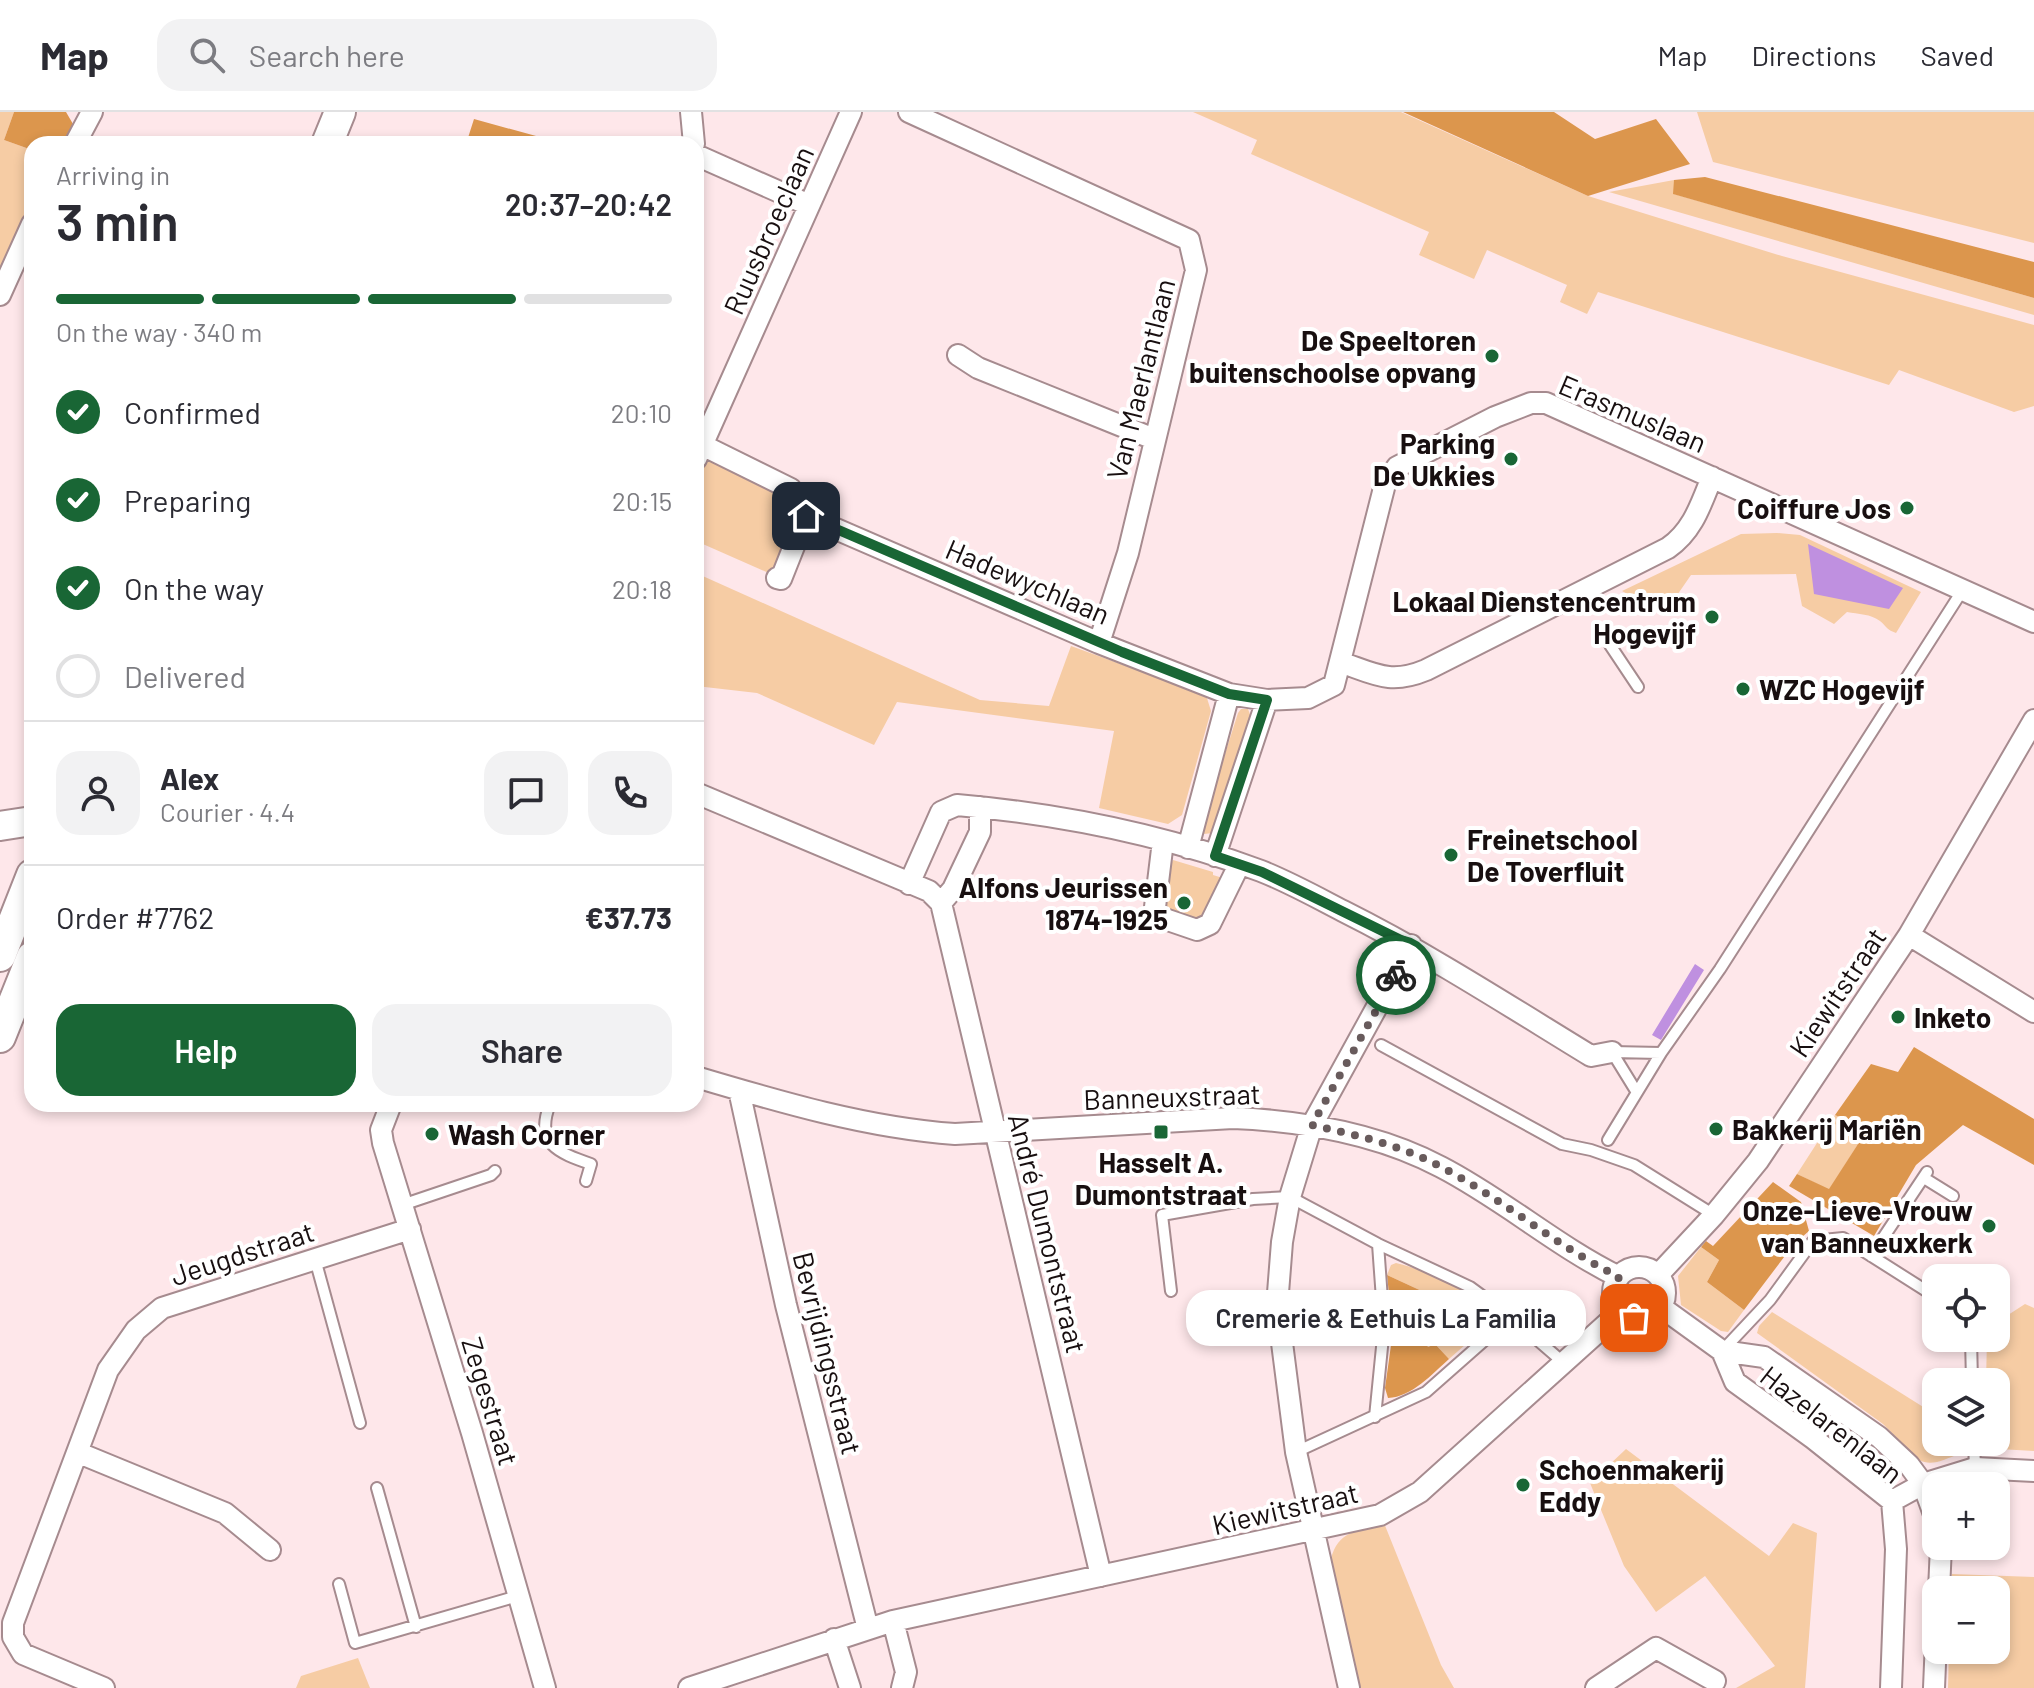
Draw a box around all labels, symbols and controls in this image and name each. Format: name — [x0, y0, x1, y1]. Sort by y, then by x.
search box — [157, 19, 717, 91]
text: Map — [40, 32, 109, 78]
icon: search — [185, 33, 229, 77]
text: Search here — [249, 37, 405, 73]
text: Map — [1658, 38, 1707, 72]
text: Directions — [1751, 38, 1877, 72]
text: Saved — [1921, 38, 1994, 72]
street label: Ruusbroeclaan — [716, 140, 820, 320]
text: Arriving in — [56, 159, 170, 190]
text: 20:37–20:42 — [505, 186, 672, 222]
text: 3 min — [56, 189, 179, 251]
street label: Van Maerlantlaan — [1099, 275, 1181, 483]
text: On the way · 340 m — [56, 316, 262, 347]
place label: De Speeltoren buitenschoolse opvang — [1189, 323, 1476, 389]
marker: De Speeltoren buitenschoolse opvang — [1483, 347, 1501, 365]
street label: Erasmuslaan — [1554, 367, 1712, 459]
icon: check — [56, 390, 100, 434]
text: Confirmed — [124, 394, 261, 430]
text: 20:10 — [611, 397, 672, 428]
place label: Parking De Ukkies — [1373, 426, 1495, 492]
marker: Parking De Ukkies — [1502, 450, 1520, 468]
icon: check — [56, 478, 100, 522]
text: Preparing — [124, 482, 251, 518]
pin — [772, 482, 840, 550]
text: 20:15 — [612, 485, 672, 516]
place label: Coiffure Jos — [1737, 491, 1891, 525]
icon: home — [784, 494, 828, 538]
marker: Coiffure Jos — [1898, 499, 1916, 517]
street label: Hadewychlaan — [941, 531, 1115, 631]
icon: check — [56, 566, 100, 610]
text: On the way — [124, 570, 264, 606]
text: 20:18 — [612, 573, 672, 604]
place label: Lokaal Dienstencentrum Hogevijf — [1393, 584, 1696, 650]
marker: Lokaal Dienstencentrum Hogevijf — [1703, 608, 1721, 626]
text: Delivered — [124, 658, 246, 694]
place label: WZC Hogevijf — [1759, 672, 1925, 706]
marker: WZC Hogevijf — [1734, 680, 1752, 698]
button: person — [56, 751, 140, 835]
button: chat — [484, 751, 568, 835]
button: phone — [588, 751, 672, 835]
text: Alex — [160, 760, 219, 796]
text: Courier · 4.4 — [160, 796, 295, 827]
place label: Freinetschool De Toverfluit — [1467, 822, 1638, 888]
marker: Freinetschool De Toverfluit — [1442, 846, 1460, 864]
place label: Alfons Jeurissen 1874-1925 — [959, 870, 1168, 936]
marker: Alfons Jeurissen 1874-1925 — [1175, 894, 1193, 912]
text: Order #7762 — [56, 899, 214, 935]
text: €37.73 — [585, 899, 672, 935]
street label: Kiewitstraat — [1781, 921, 1893, 1063]
courier — [1356, 935, 1436, 1015]
icon: bike — [1374, 953, 1418, 997]
place label: Inketo — [1914, 1000, 1991, 1034]
button: Help — [56, 1004, 356, 1096]
button: Share — [372, 1004, 672, 1096]
marker: Inketo — [1889, 1008, 1907, 1026]
street label: Banneuxstraat — [1083, 1076, 1261, 1116]
street label: André Dumontstraat — [1002, 1110, 1094, 1356]
place label: Bakkerij Mariën — [1732, 1112, 1922, 1146]
place label: Wash Corner — [448, 1117, 605, 1151]
marker: Bakkerij Mariën — [1707, 1120, 1725, 1138]
marker: Hasselt A. Dumontstraat — [1152, 1123, 1170, 1141]
marker: Wash Corner — [423, 1125, 441, 1143]
place label: Hasselt A. Dumontstraat — [1075, 1145, 1247, 1211]
place label: Onze-Lieve-Vrouw van Banneuxkerk — [1743, 1193, 1973, 1259]
street label: Jeugdstraat — [166, 1214, 318, 1292]
marker: Onze-Lieve-Vrouw van Banneuxkerk — [1980, 1217, 1998, 1235]
street label: Bevrijdingsstraat — [786, 1248, 870, 1458]
map controls — [1922, 1264, 2010, 1664]
button: locate — [1922, 1264, 2010, 1352]
pin — [1600, 1284, 1668, 1352]
callout: Cremerie & Eethuis La Familia — [1186, 1290, 1586, 1346]
icon: bag — [1612, 1296, 1656, 1340]
text: Cremerie & Eethuis La Familia — [1216, 1302, 1556, 1333]
street label: Zegestraat — [455, 1333, 527, 1469]
street label: Hazelarenlaan — [1754, 1358, 1910, 1490]
button: layers — [1922, 1368, 2010, 1456]
place label: Schoenmakerij Eddy — [1539, 1452, 1724, 1518]
button: + — [1922, 1472, 2010, 1560]
street label: Kiewitstraat — [1209, 1475, 1361, 1541]
marker: Schoenmakerij Eddy — [1514, 1476, 1532, 1494]
button: − — [1922, 1576, 2010, 1664]

